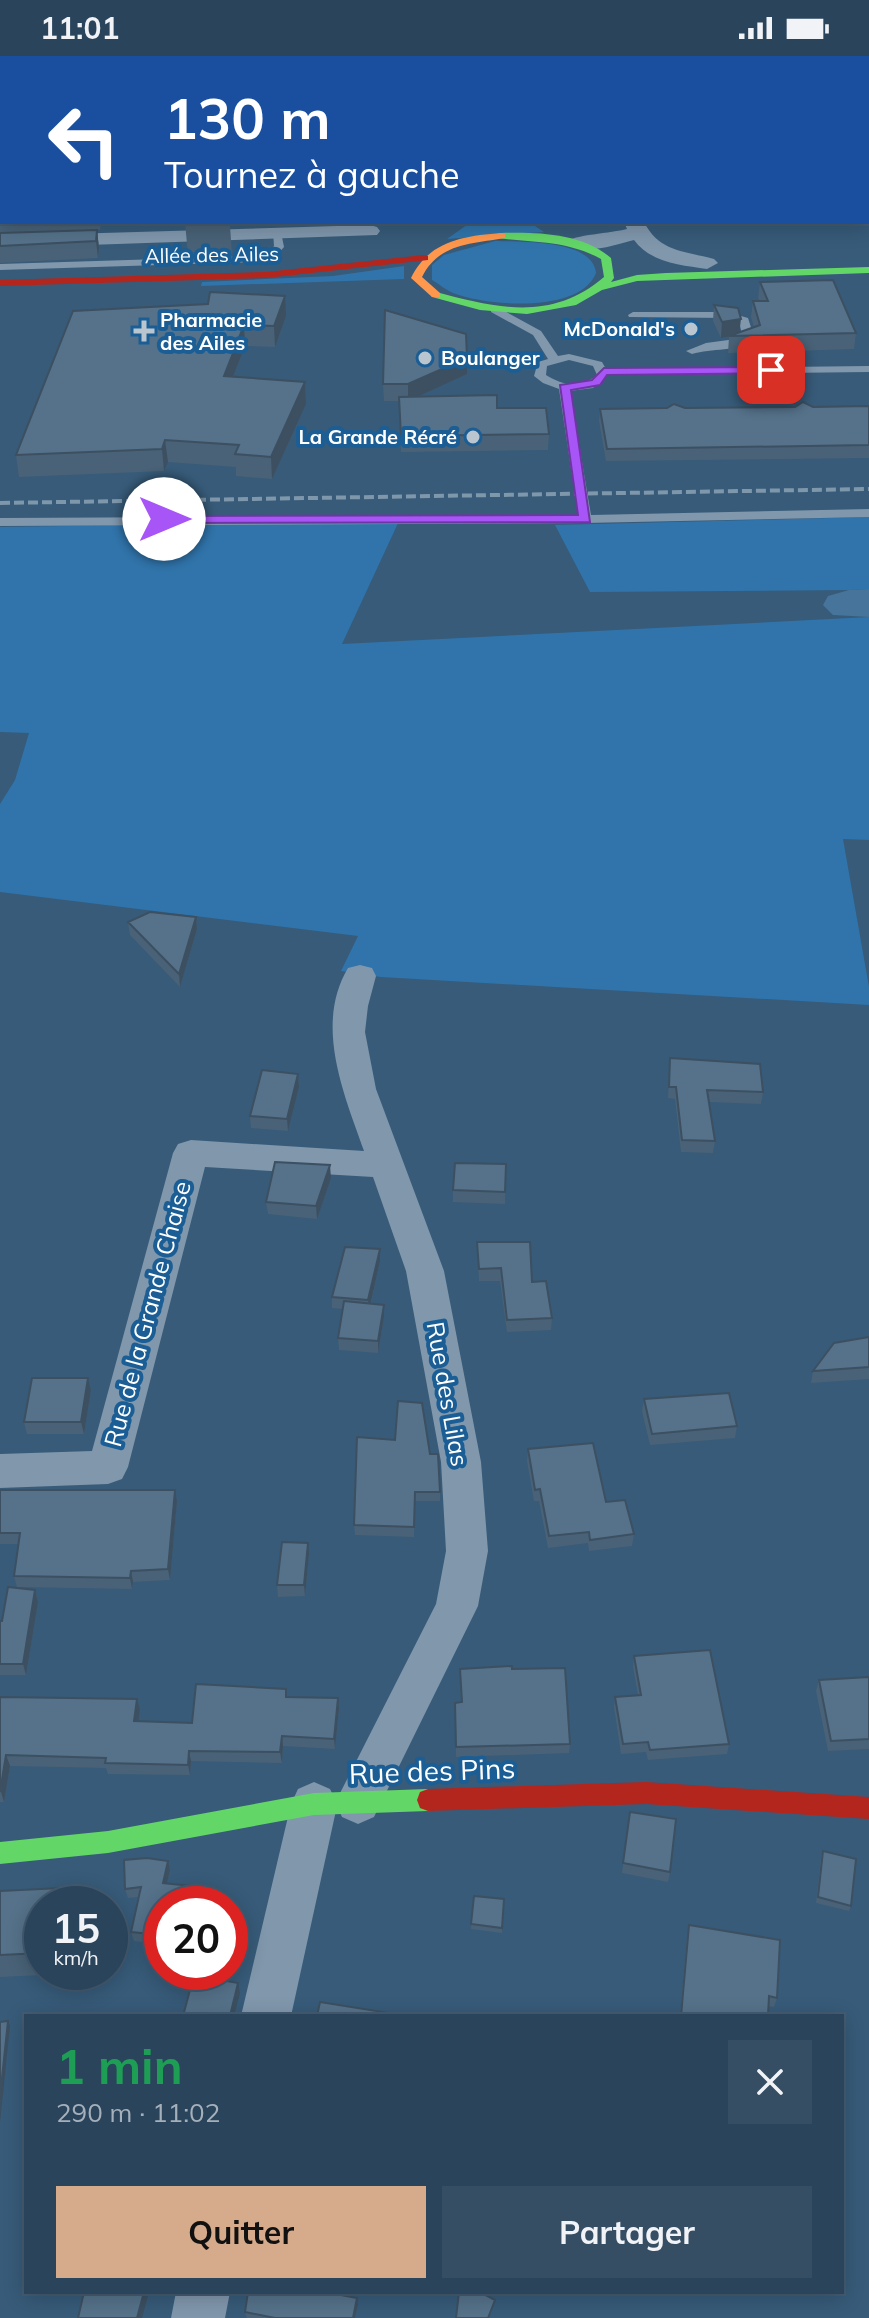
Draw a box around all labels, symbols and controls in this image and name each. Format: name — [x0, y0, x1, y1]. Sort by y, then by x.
text: 11:01 — [40, 9, 119, 47]
text: 130 m — [164, 83, 331, 153]
icon: left — [32, 88, 136, 192]
text: Tournez à gauche — [164, 152, 460, 197]
street label: Allée des Ailes — [145, 241, 279, 268]
place label: Pharmacie des Ailes — [160, 307, 262, 355]
place label: McDonald's — [563, 316, 675, 341]
marker: McDonald's — [682, 320, 700, 338]
marker: Pharmacie des Ailes — [135, 322, 153, 340]
pin — [737, 336, 805, 404]
place label: Boulanger — [441, 345, 540, 370]
icon: arrive — [749, 348, 793, 392]
marker: Boulanger — [416, 349, 434, 367]
place label: La Grande Récré — [299, 424, 457, 449]
marker: La Grande Récré — [464, 428, 482, 446]
position arrow — [122, 477, 206, 561]
street label: Rue de la Grande Chaise — [97, 1178, 197, 1450]
street label: Rue des Lilas — [421, 1319, 475, 1468]
street label: Rue des Pins — [348, 1750, 516, 1791]
speed limit sign: 20 — [144, 1886, 248, 1990]
text: 15 — [52, 1903, 100, 1953]
text: km/h — [53, 1945, 99, 1970]
text: 1 min — [56, 2036, 183, 2096]
button: close — [728, 2040, 812, 2124]
text: 290 m · 11:02 — [56, 2096, 220, 2129]
button: Quitter — [56, 2186, 426, 2278]
button: Partager — [442, 2186, 812, 2278]

